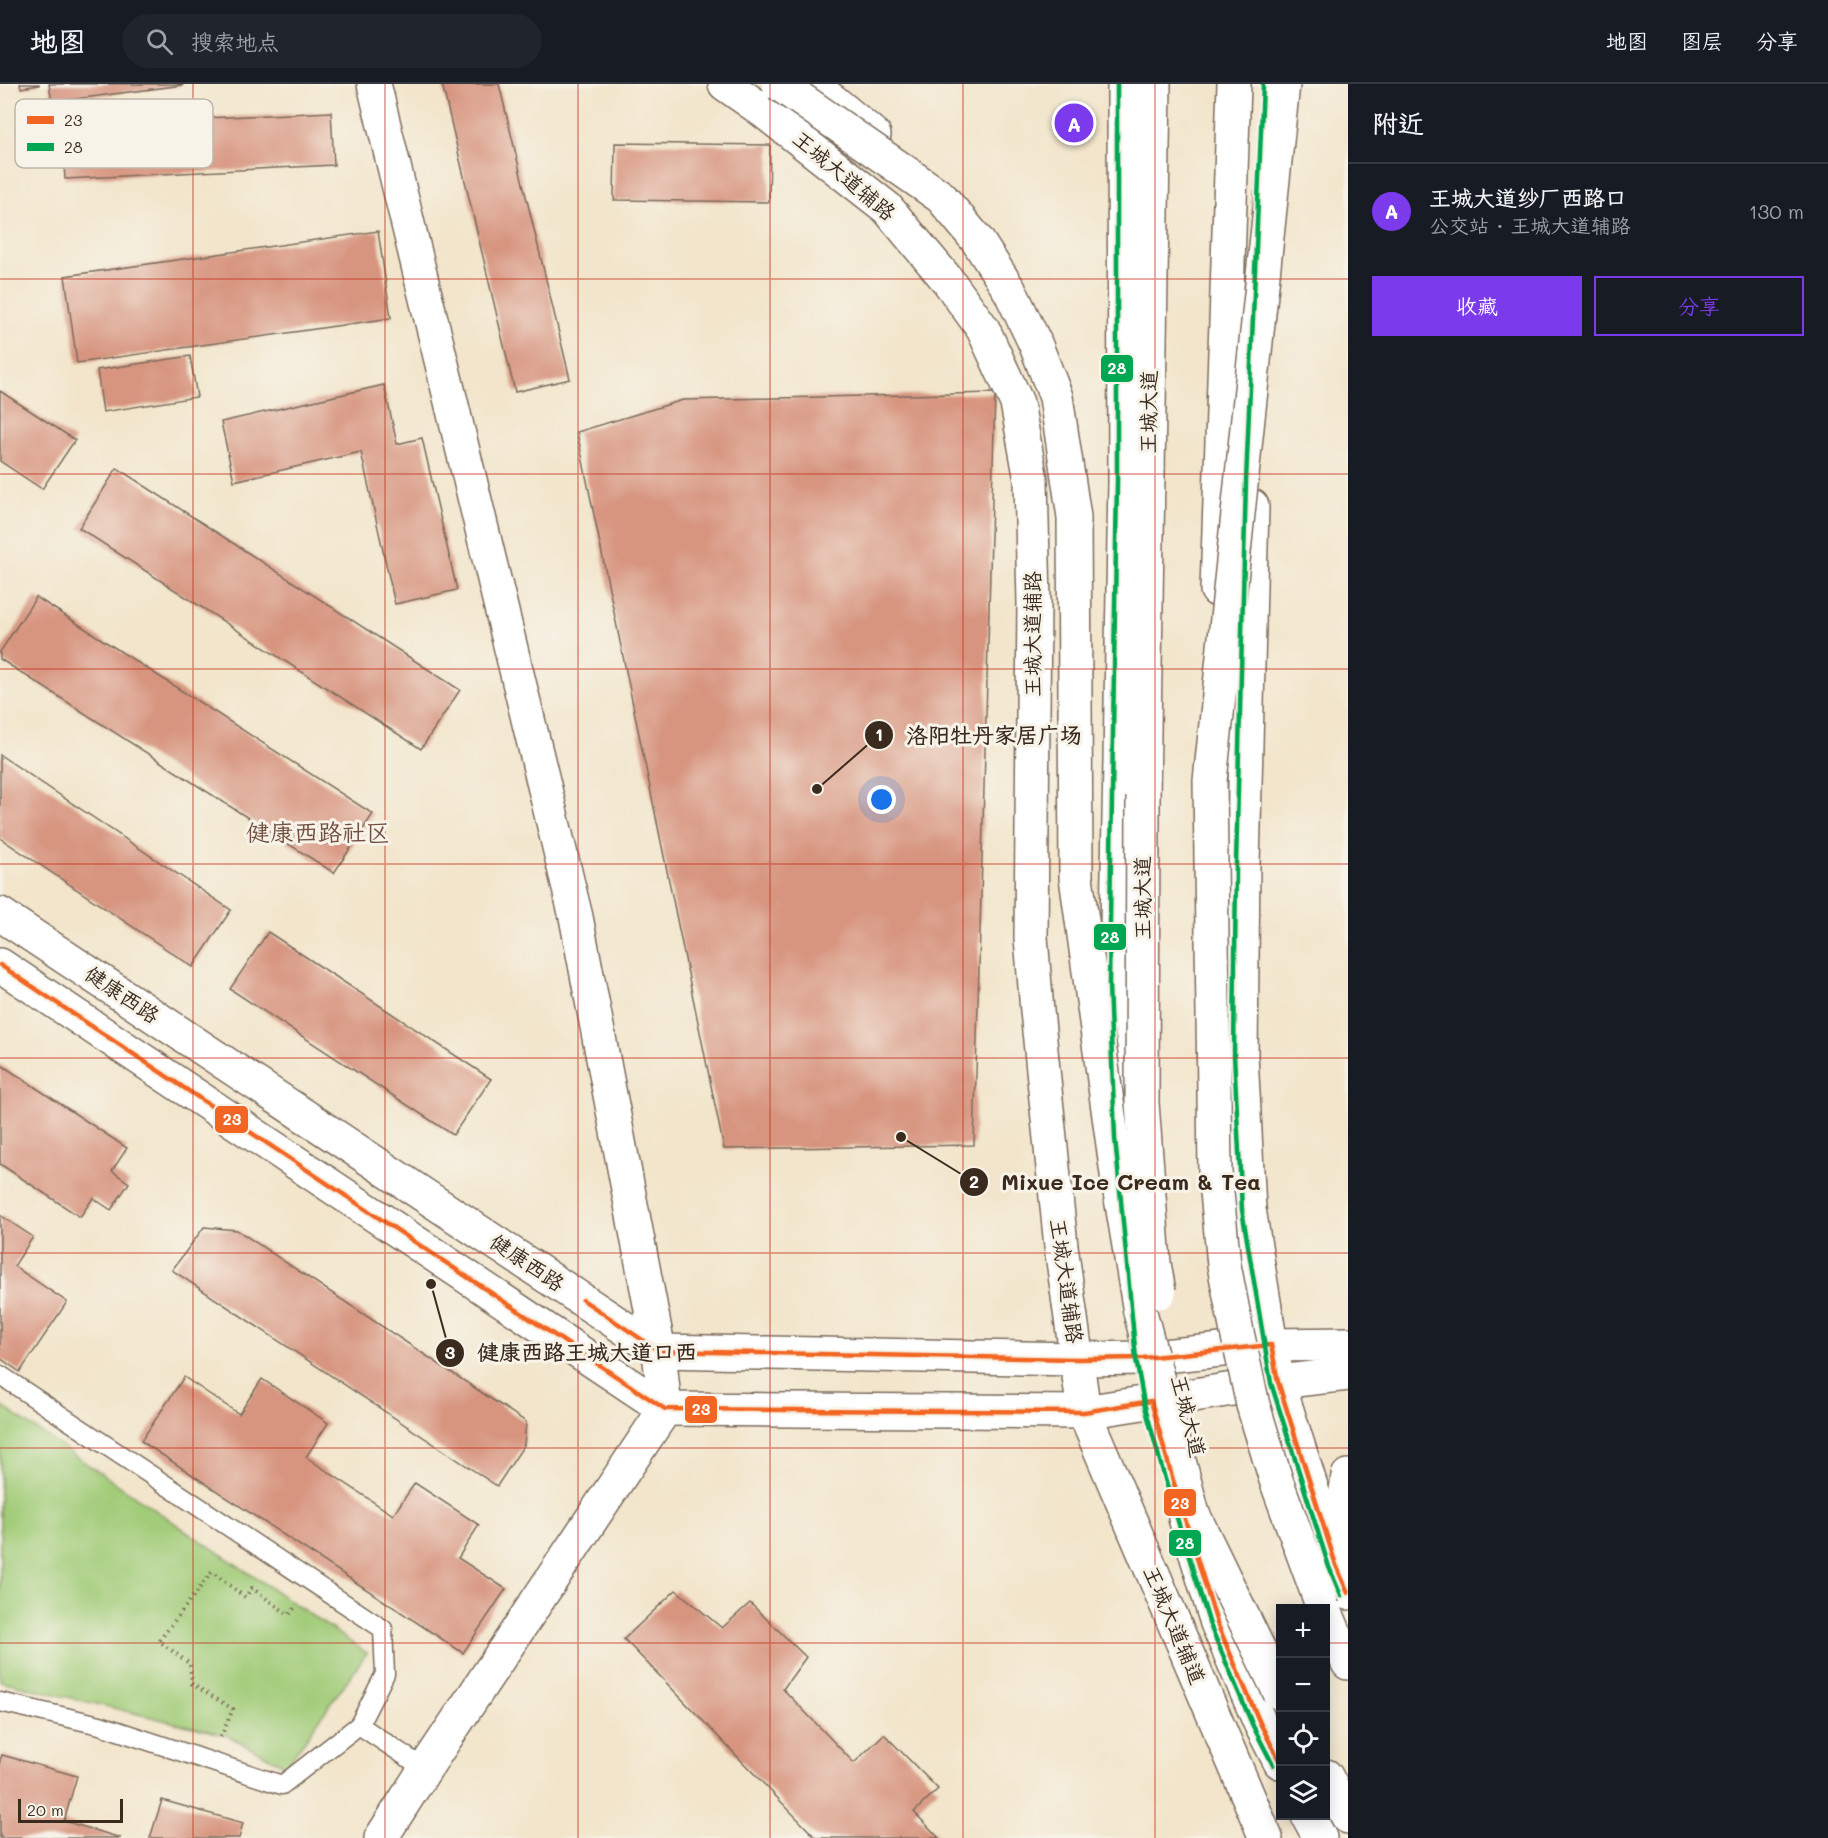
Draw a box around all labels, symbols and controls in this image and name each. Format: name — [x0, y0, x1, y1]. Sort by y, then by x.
search box — [122, 14, 542, 68]
text: 地图 — [30, 23, 86, 59]
icon: search — [143, 25, 176, 58]
text: 搜索地点 — [191, 27, 279, 56]
text: 地图 — [1606, 27, 1648, 54]
text: 图层 — [1681, 27, 1723, 54]
text: 分享 — [1756, 27, 1798, 54]
legend — [15, 99, 213, 168]
pin: A — [1054, 100, 1094, 146]
text: 附近 — [1372, 106, 1424, 140]
text: 23 — [64, 109, 82, 130]
street label: 王城大道辅路 — [788, 124, 902, 226]
text: 28 — [64, 136, 83, 157]
text: 王城大道纱厂西路口 — [1429, 183, 1627, 212]
text: A — [1385, 198, 1398, 224]
text: 130 m — [1749, 198, 1804, 224]
text: 公交站 · 王城大道辅路 — [1429, 212, 1631, 238]
button: 收藏 — [1372, 276, 1582, 336]
button: 分享 — [1594, 276, 1804, 336]
line badge: 28 — [1100, 354, 1134, 383]
text: 28 — [1108, 357, 1127, 378]
street label: 王城大道 — [1133, 370, 1162, 454]
street label: 王城大道辅路 — [1018, 571, 1045, 697]
callout: 洛阳牡丹家居广场 — [864, 715, 1094, 755]
text: 洛阳牡丹家居广场 — [906, 720, 1082, 749]
text: 1 — [875, 722, 883, 746]
your location — [867, 785, 896, 814]
district label: 健康西路社区 — [246, 816, 390, 847]
street label: 王城大道 — [1128, 856, 1155, 940]
line badge: 28 — [1093, 923, 1127, 951]
text: 28 — [1101, 926, 1120, 947]
street label: 健康西路 — [80, 959, 165, 1028]
line badge: 23 — [214, 1105, 249, 1134]
text: 23 — [223, 1108, 242, 1129]
callout: Mixue Ice Cream & Tea — [959, 1162, 1273, 1202]
text: Mixue Ice Cream & Tea — [1001, 1167, 1261, 1196]
text: 2 — [969, 1169, 979, 1193]
street label: 王城大道辅路 — [1045, 1217, 1090, 1345]
street label: 健康西路 — [485, 1227, 570, 1296]
callout: 健康西路王城大道口西 — [435, 1333, 709, 1373]
text: 健康西路王城大道口西 — [477, 1337, 697, 1366]
text: 3 — [445, 1340, 456, 1364]
street label: 王城大道 — [1166, 1372, 1213, 1460]
line badge: 23 — [684, 1395, 718, 1424]
text: 23 — [692, 1398, 711, 1419]
line badge: 23 — [1163, 1488, 1197, 1517]
text: 23 — [1171, 1492, 1190, 1513]
line badge: 28 — [1168, 1529, 1202, 1557]
text: 28 — [1176, 1532, 1195, 1553]
street label: 王城大道辅道 — [1138, 1561, 1212, 1688]
map controls — [1276, 1604, 1330, 1820]
button: + — [1276, 1604, 1330, 1658]
button: − — [1276, 1658, 1330, 1712]
button: locate — [1276, 1712, 1330, 1766]
button: layers — [1276, 1766, 1330, 1820]
scale bar — [18, 1796, 123, 1824]
text: 20 m — [27, 1799, 64, 1820]

